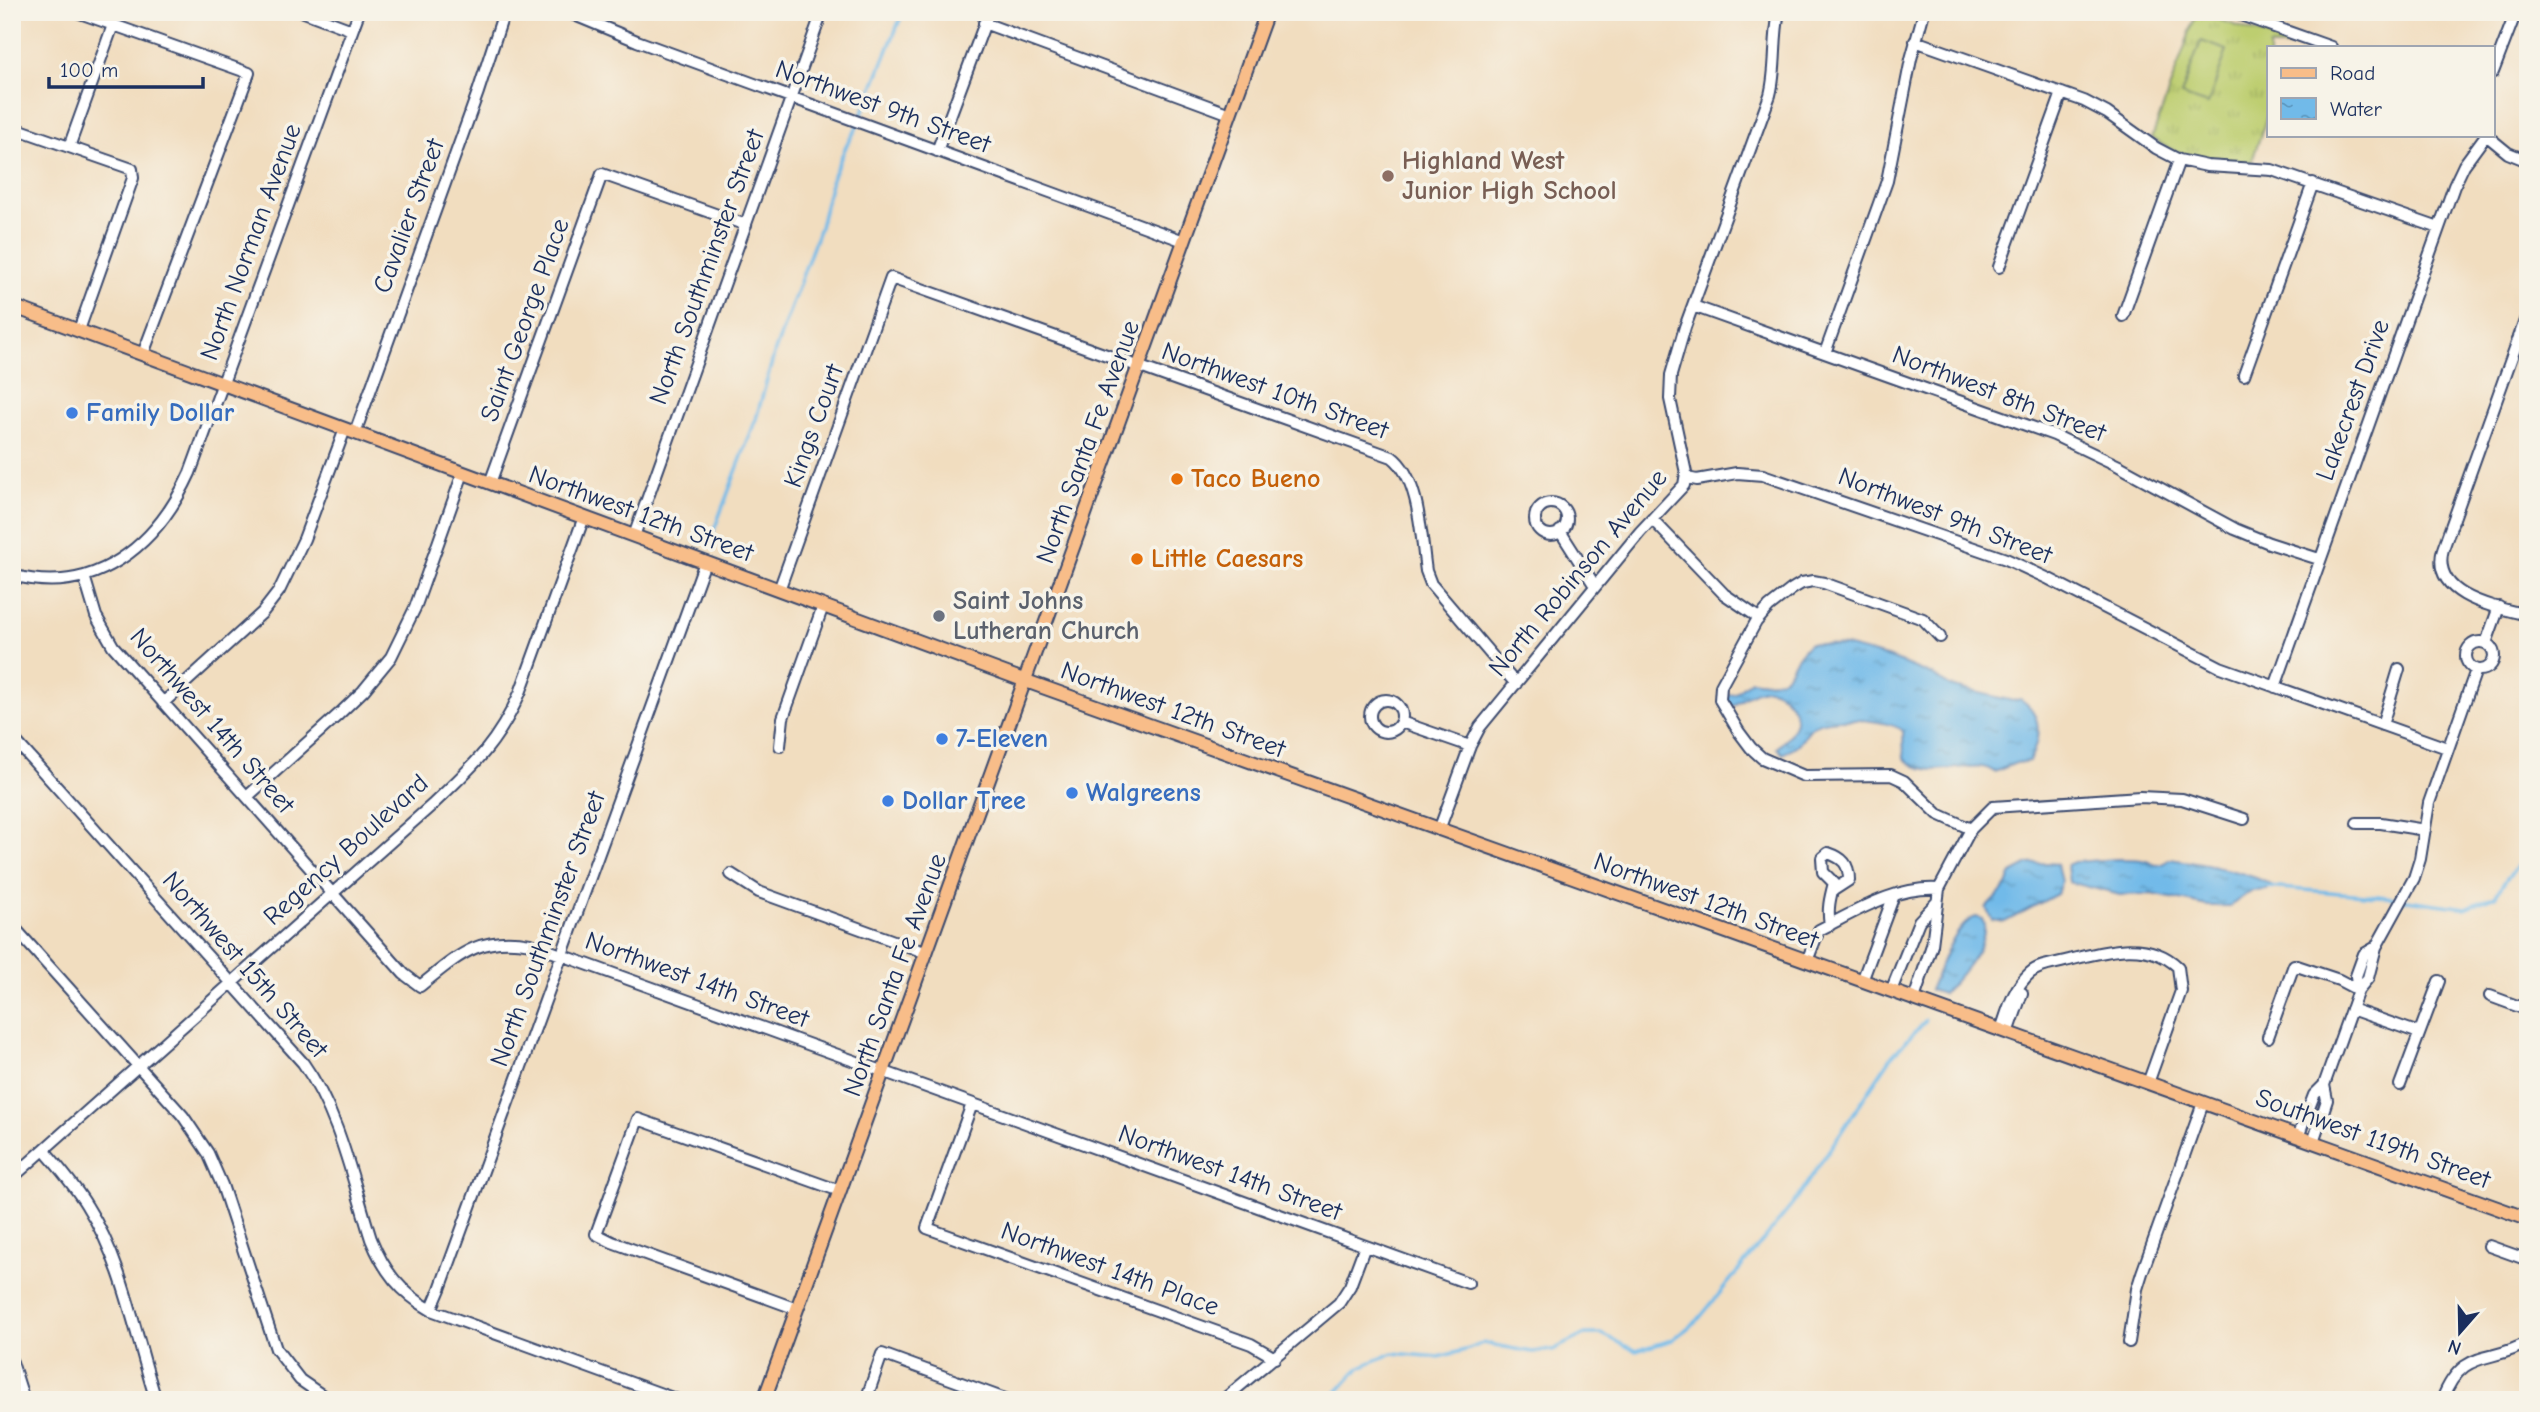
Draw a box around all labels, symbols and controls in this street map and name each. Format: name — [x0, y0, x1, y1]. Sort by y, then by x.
scale bar — [49, 46, 203, 90]
legend — [2267, 46, 2494, 136]
street label: Northwest 9th Street — [771, 54, 996, 160]
text: 100 m — [60, 58, 118, 82]
text: Road — [2330, 61, 2375, 85]
text: Water — [2330, 97, 2383, 121]
street label: North Norman Avenue — [194, 120, 308, 364]
street label: North Southminster Street — [643, 124, 771, 409]
street label: Cavalier Street — [367, 133, 451, 297]
place label: Highland West Junior High School — [1402, 146, 1617, 206]
marker: Highland West Junior High School — [1380, 168, 1396, 184]
street label: Saint George Place — [474, 214, 576, 426]
street label: Lakecrest Drive — [2310, 315, 2396, 485]
street label: North Santa Fe Avenue — [1030, 316, 1146, 568]
street label: Northwest 10th Street — [1158, 336, 1394, 446]
street label: Northwest 8th Street — [1888, 339, 2111, 449]
street label: Kings Court — [778, 359, 851, 492]
place label: Family Dollar — [86, 398, 235, 428]
marker: Family Dollar — [64, 405, 80, 421]
street label: Northwest 12th Street — [525, 459, 759, 569]
street label: Northwest 9th Street — [1834, 461, 2058, 571]
street label: North Robinson Avenue — [1483, 463, 1673, 683]
place label: Taco Bueno — [1191, 464, 1320, 494]
marker: Taco Bueno — [1169, 471, 1185, 487]
place label: Little Caesars — [1151, 544, 1303, 574]
marker: Little Caesars — [1129, 551, 1145, 567]
place label: Saint Johns Lutheran Church — [953, 586, 1140, 646]
marker: Saint Johns Lutheran Church — [931, 608, 947, 624]
street label: Northwest 14th Street — [123, 622, 302, 821]
street label: Northwest 12th Street — [1057, 655, 1291, 765]
place label: 7-Eleven — [956, 724, 1048, 754]
marker: 7-Eleven — [934, 731, 950, 747]
street label: Regency Boulevard — [257, 768, 435, 932]
place label: Walgreens — [1086, 778, 1201, 808]
marker: Walgreens — [1064, 785, 1080, 801]
street label: North Southminster Street — [484, 786, 612, 1071]
place label: Dollar Tree — [902, 786, 1026, 816]
marker: Dollar Tree — [880, 793, 896, 809]
street label: Northwest 12th Street — [1590, 846, 1824, 956]
street label: North Santa Fe Avenue — [837, 849, 953, 1101]
street label: Northwest 15th Street — [156, 866, 335, 1066]
street label: Northwest 14th Street — [581, 926, 814, 1035]
street label: Southwest 119th Street — [2252, 1083, 2496, 1196]
street label: Northwest 14th Street — [1114, 1119, 1347, 1228]
street label: Northwest 14th Place — [997, 1216, 1223, 1322]
north arrow — [2424, 1296, 2494, 1366]
text: N — [2445, 1335, 2464, 1359]

